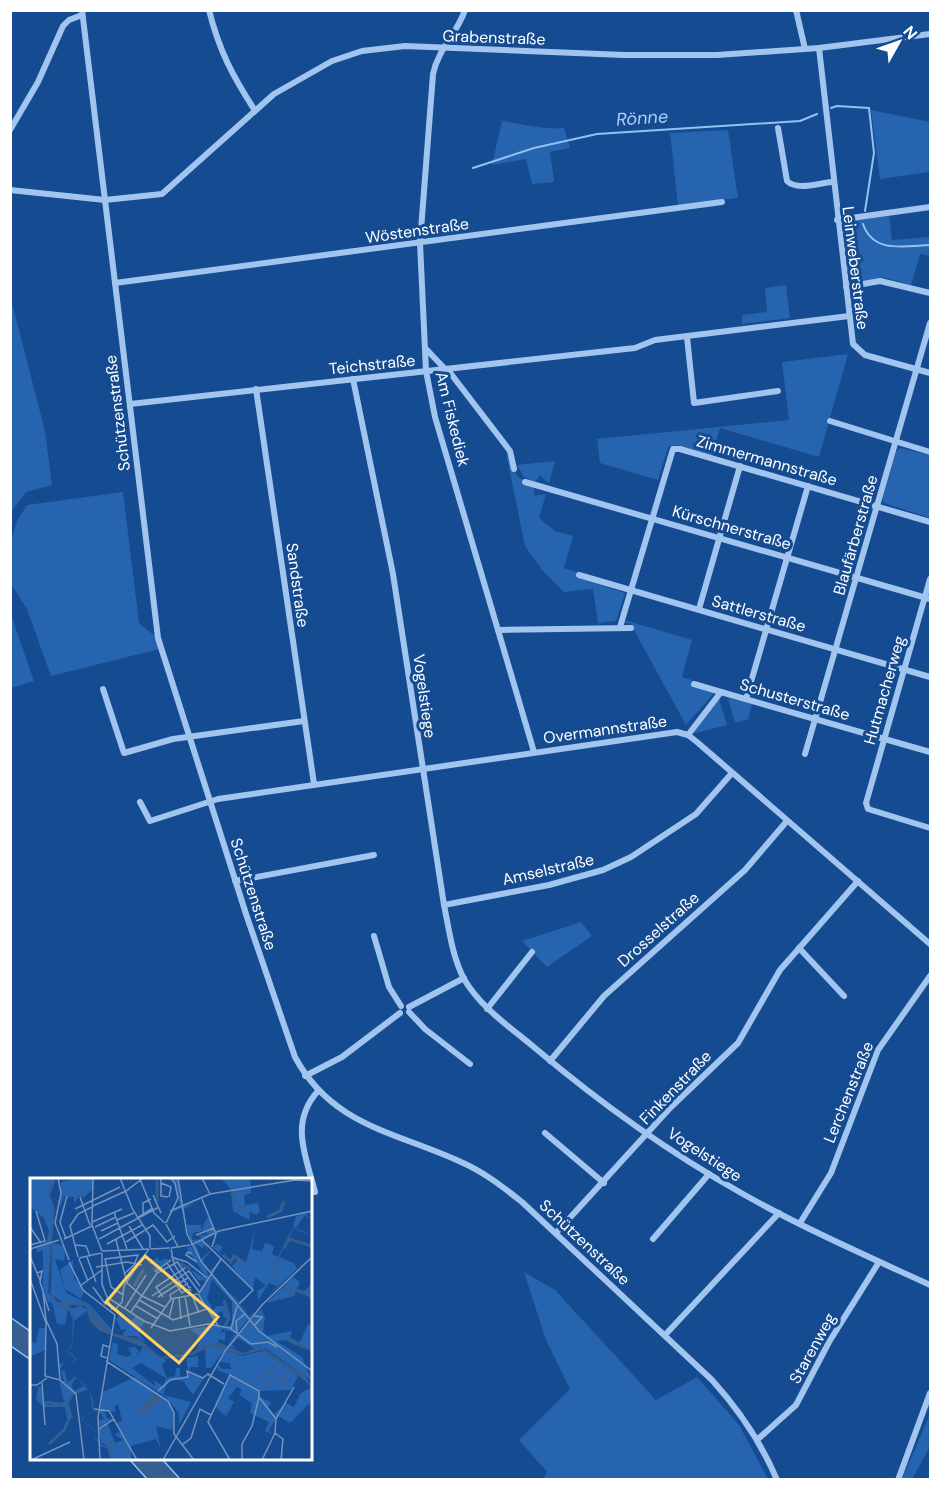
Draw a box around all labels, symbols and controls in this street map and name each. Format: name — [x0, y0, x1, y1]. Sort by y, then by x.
north arrow — [869, 12, 929, 72]
text: N — [898, 21, 922, 44]
street label: Grabenstraße — [442, 25, 546, 50]
water label: Rönne — [615, 104, 669, 132]
street label: Leinweberstraße — [838, 205, 873, 331]
street label: Wöstenstraße — [364, 213, 470, 248]
street label: Teichstraße — [328, 350, 416, 379]
street label: Schützenstraße — [100, 354, 135, 472]
street label: Am Fiskediek — [431, 369, 474, 469]
street label: Zimmermannstraße — [694, 430, 840, 491]
street label: Blaufärberstraße — [828, 473, 883, 598]
street label: Kürschnerstraße — [670, 500, 794, 554]
street label: Sandstraße — [281, 541, 314, 629]
street label: Sattlerstraße — [709, 590, 808, 637]
street label: Hutmacherweg — [859, 633, 910, 747]
street label: Vogelstiege — [408, 653, 441, 739]
street label: Schusterstraße — [737, 674, 852, 725]
street label: Overmannstraße — [542, 710, 668, 749]
street label: Schützenstraße — [226, 835, 282, 953]
street label: Amselstraße — [500, 849, 596, 890]
street label: Drosselstraße — [613, 887, 704, 972]
street label: Lerchenstraße — [819, 1038, 878, 1146]
street label: Finkenstraße — [635, 1046, 716, 1129]
street label: Vogelstiege — [664, 1123, 746, 1186]
inset map — [30, 1178, 312, 1460]
street label: Schützenstraße — [535, 1195, 634, 1290]
street label: Starenweg — [784, 1309, 841, 1387]

